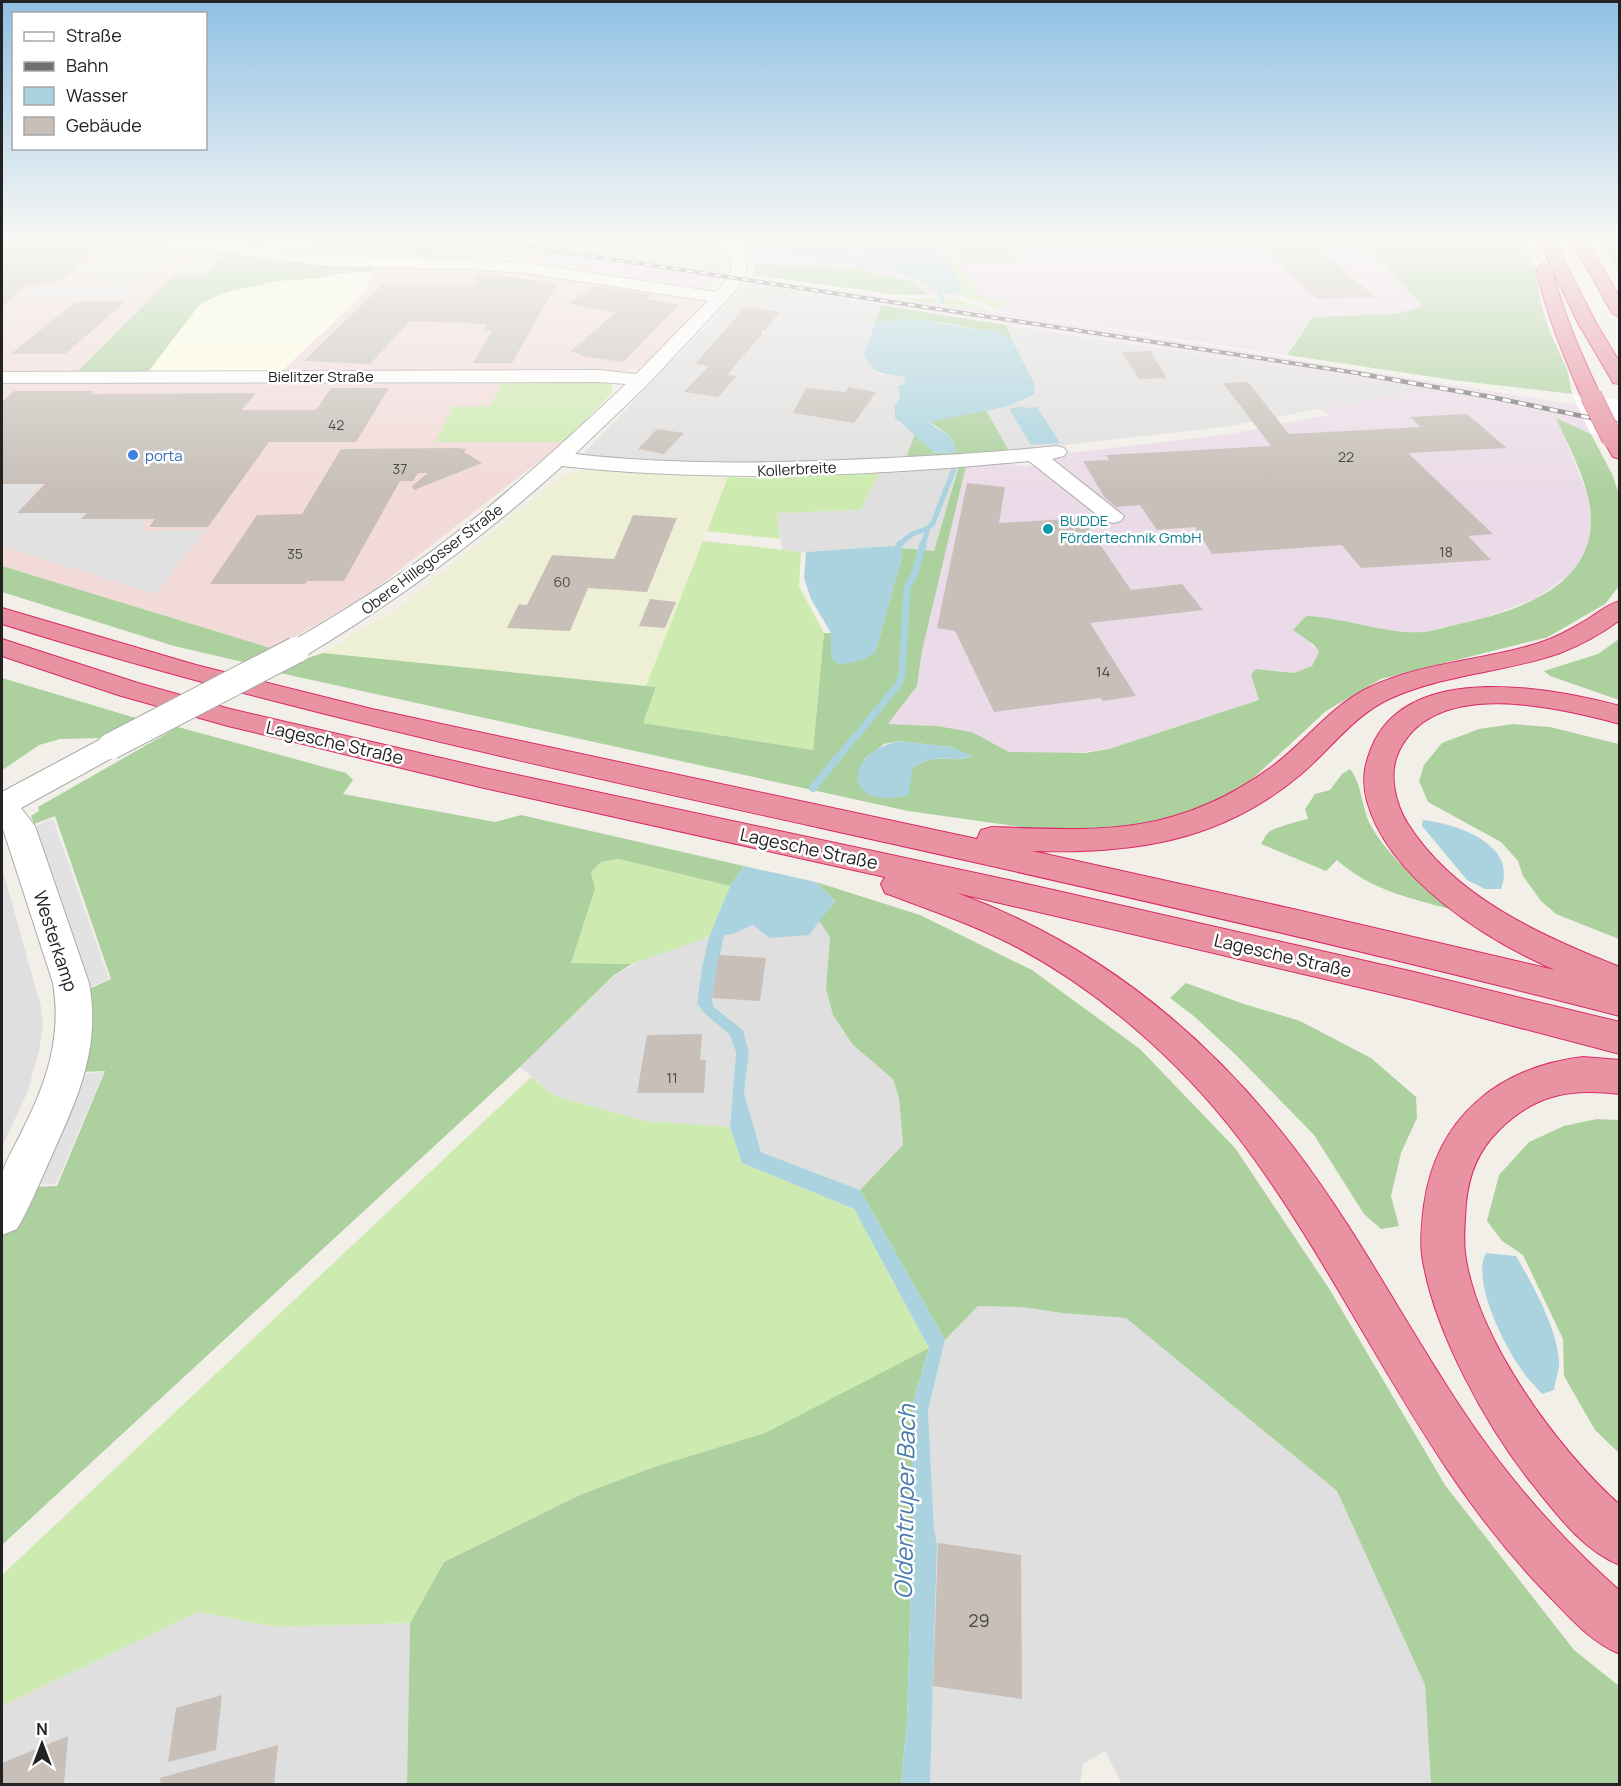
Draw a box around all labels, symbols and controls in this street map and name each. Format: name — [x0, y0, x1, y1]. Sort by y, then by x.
legend — [12, 12, 207, 150]
text: Straße — [66, 23, 122, 47]
text: Bahn — [66, 53, 108, 77]
text: Wasser — [66, 83, 128, 107]
text: Gebäude — [66, 113, 142, 137]
street label: Bielitzer Straße — [268, 366, 374, 387]
house number: 42 — [328, 415, 344, 434]
place label: porta — [145, 445, 183, 466]
house number: 22 — [1338, 447, 1354, 466]
marker: porta — [126, 448, 140, 462]
street label: Kollerbreite — [757, 456, 837, 482]
house number: 37 — [393, 459, 407, 478]
street label: Obere Hillegosser Straße — [357, 499, 507, 619]
place label: BUDDE Fördertechnik GmbH — [1060, 510, 1202, 548]
marker: BUDDE Fördertechnik GmbH — [1041, 522, 1055, 536]
house number: 18 — [1439, 542, 1453, 561]
house number: 35 — [287, 544, 303, 563]
house number: 60 — [553, 572, 571, 591]
house number: 14 — [1096, 661, 1110, 682]
street label: Lagesche Straße — [264, 715, 406, 769]
street label: Lagesche Straße — [738, 822, 880, 874]
street label: Westerkamp — [28, 888, 84, 994]
street label: Lagesche Straße — [1212, 928, 1354, 982]
house number: 11 — [666, 1067, 678, 1088]
water label: Oldentruper Bach — [886, 1404, 922, 1600]
house number: 29 — [968, 1608, 990, 1632]
north arrow — [12, 1714, 72, 1774]
text: N — [36, 1718, 48, 1740]

